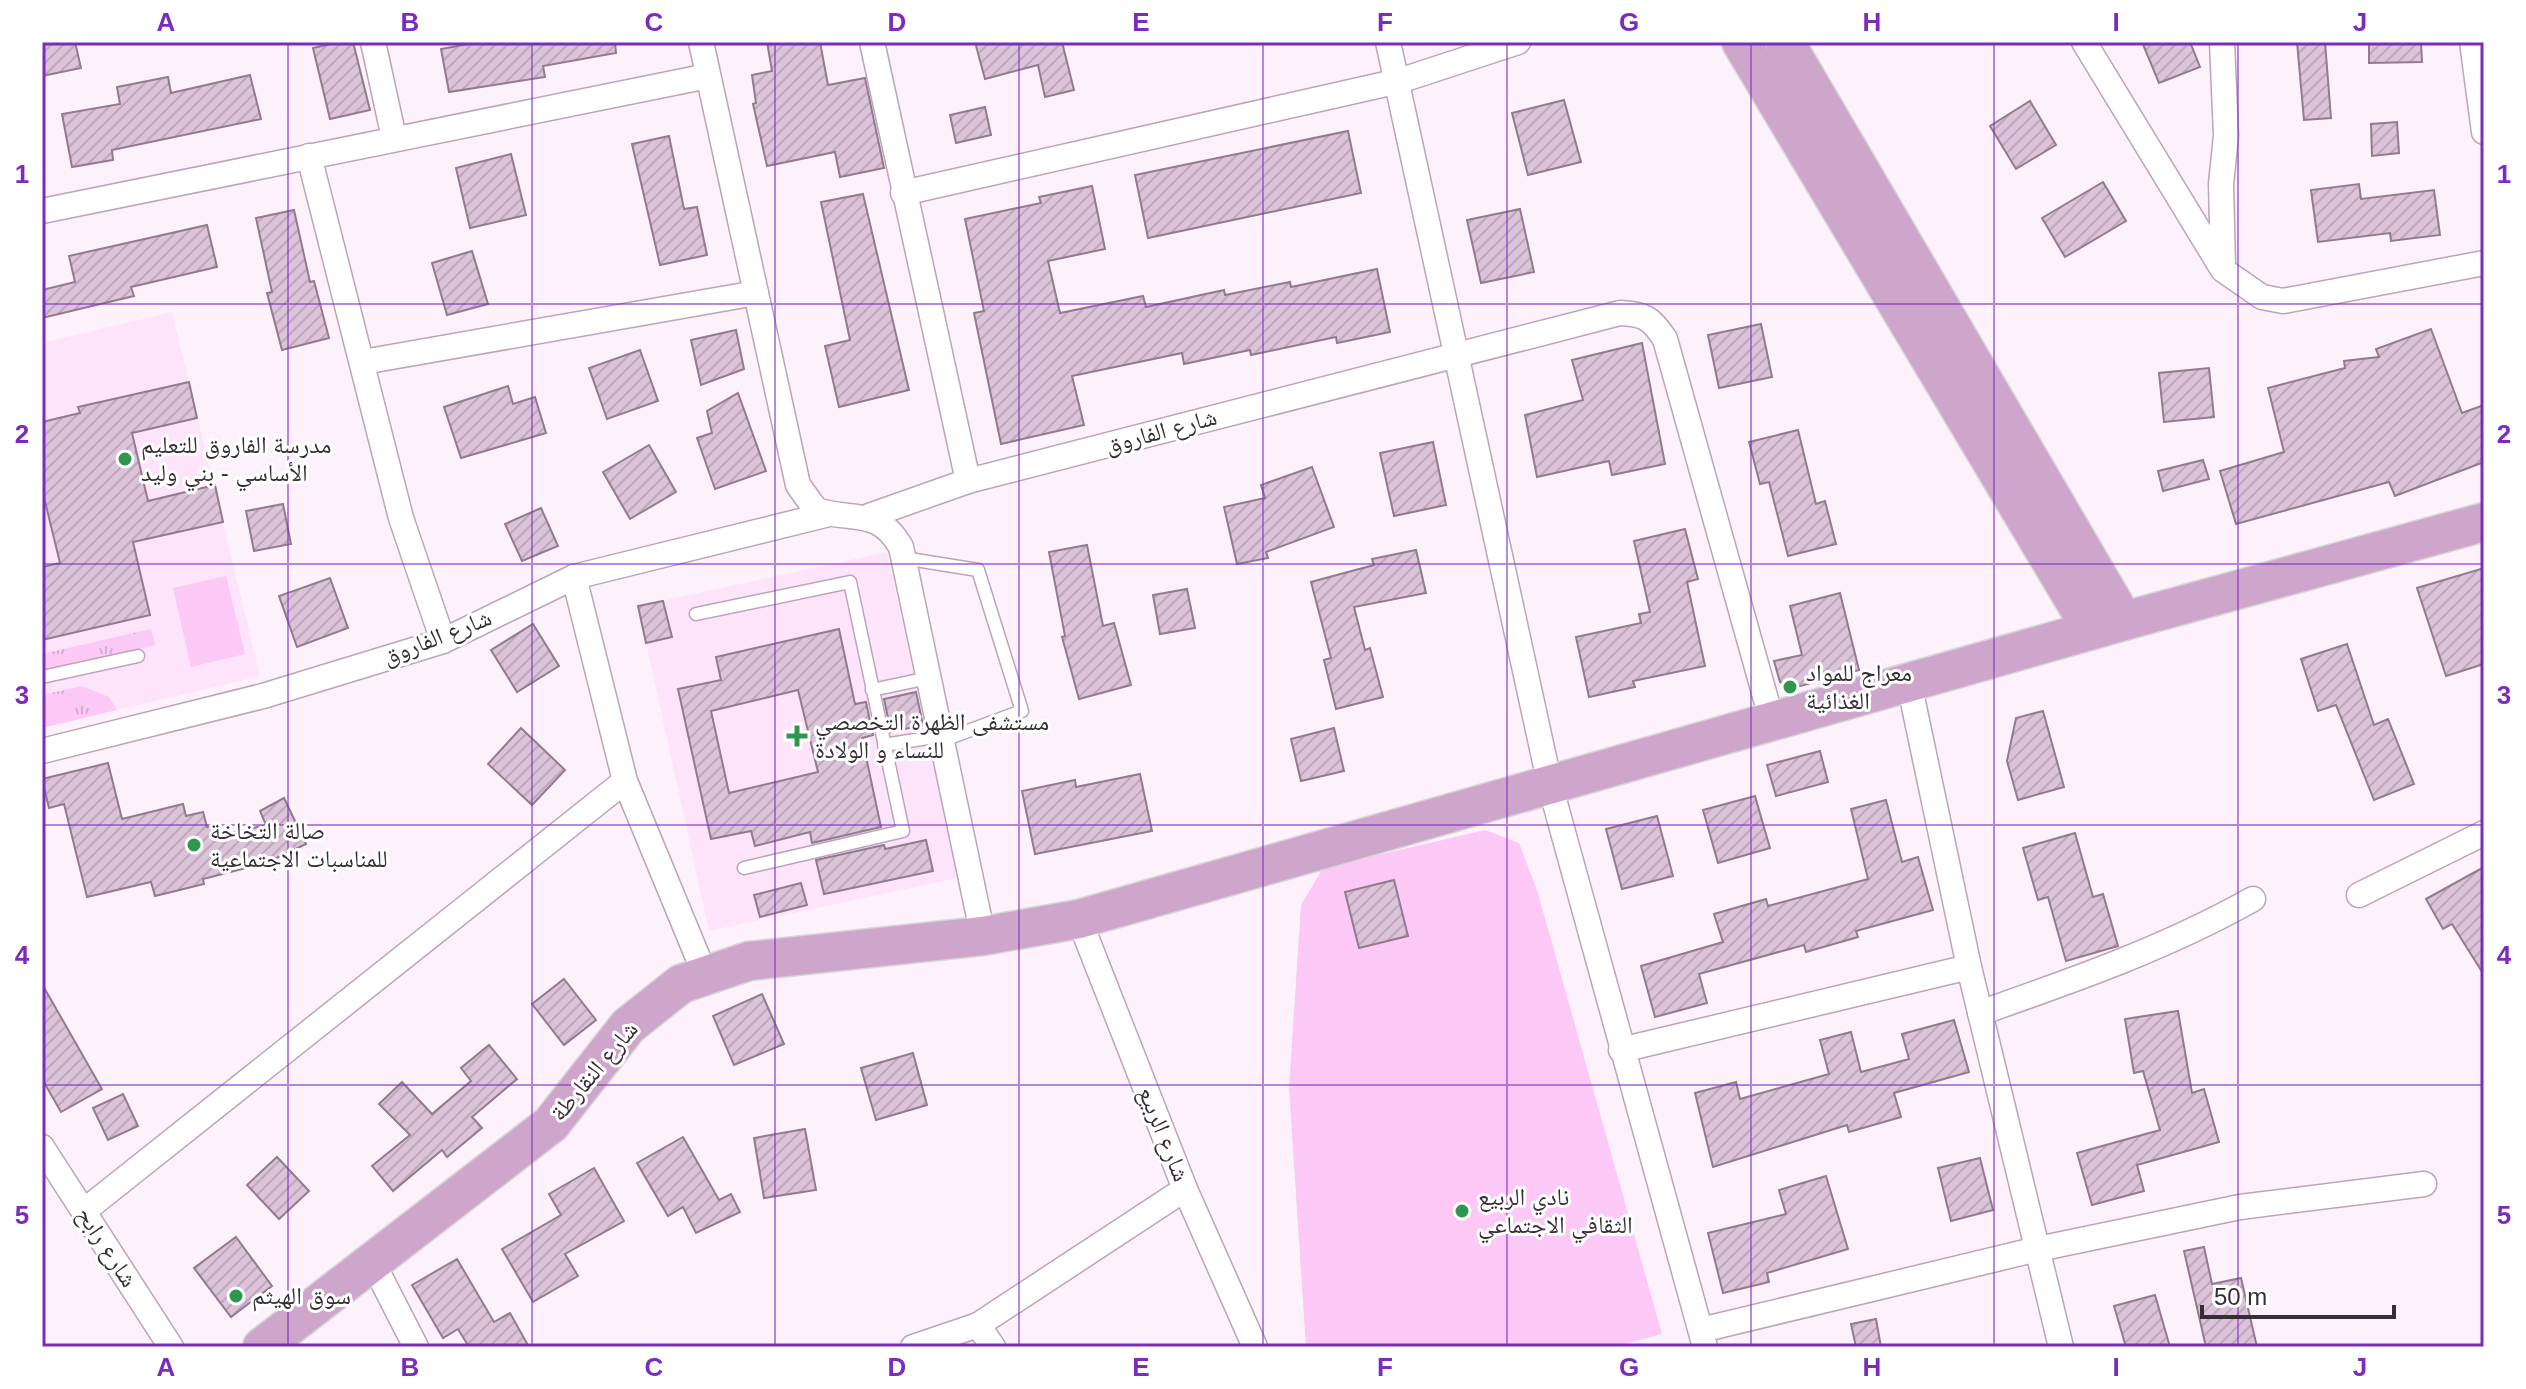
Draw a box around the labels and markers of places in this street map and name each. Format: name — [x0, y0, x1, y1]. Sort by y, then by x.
place label: مدرسة الفاروق للتعليم الأساسي - بني وليد — [141, 431, 331, 492]
marker: مدرسة الفاروق للتعليم الأساسي - بني وليد — [116, 450, 134, 468]
place label: معراج للمواد الغذائية — [1806, 659, 1912, 714]
marker: معراج للمواد الغذائية — [1781, 678, 1799, 696]
place label: مستشفى الظهرة التخصصي للنساء و الولادة — [815, 708, 1049, 763]
marker: مستشفى الظهرة التخصصي للنساء و الولادة — [786, 725, 808, 747]
place label: صالة التخاخة للمناسبات الاجتماعية — [210, 817, 388, 873]
marker: صالة التخاخة للمناسبات الاجتماعية — [185, 836, 203, 854]
place label: نادي الربيع الثقافي الاجتماعي — [1478, 1183, 1633, 1244]
marker: نادي الربيع الثقافي الاجتماعي — [1453, 1202, 1471, 1220]
place label: سوق الهيثم — [252, 1282, 351, 1312]
marker: سوق الهيثم — [227, 1287, 245, 1305]

